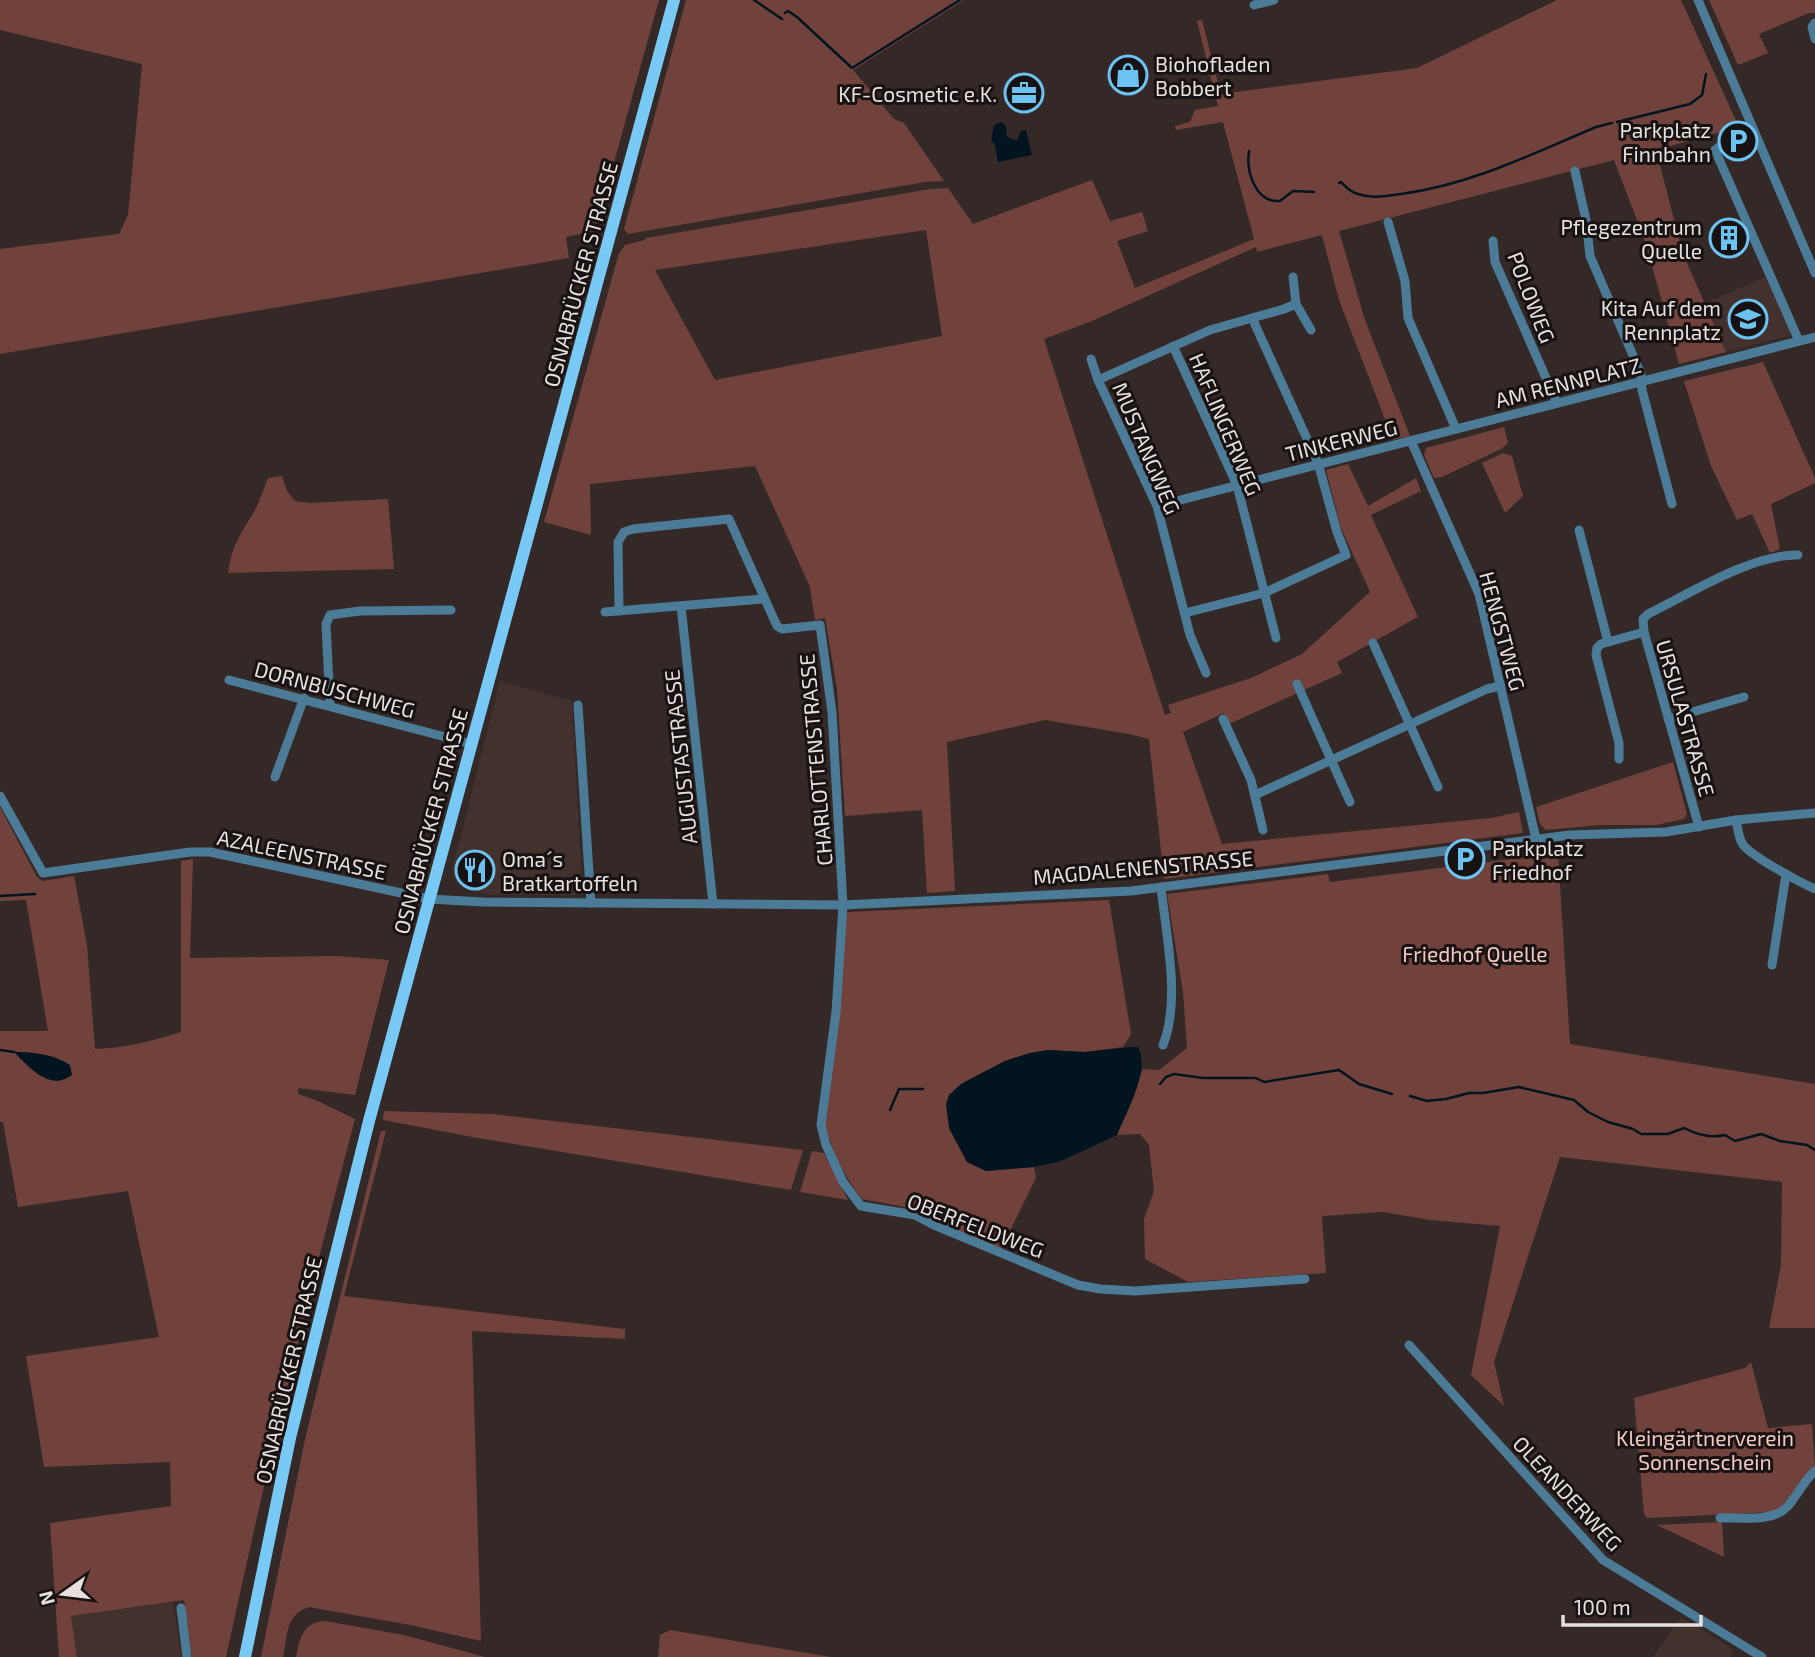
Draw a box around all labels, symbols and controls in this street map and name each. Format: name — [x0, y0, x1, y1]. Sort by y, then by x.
place label: Biohofladen Bobbert — [1155, 51, 1270, 100]
shop icon: Biohofladen Bobbert — [1107, 54, 1149, 96]
office icon: KF-Cosmetic e.K. — [1003, 72, 1045, 114]
place label: KF-Cosmetic e.K. — [838, 81, 997, 106]
place label: Parkplatz Finnbahn — [1619, 117, 1711, 166]
parking icon: Parkplatz Finnbahn — [1717, 120, 1759, 162]
street label: OSNABRÜCKER STRASSE — [538, 158, 622, 390]
place label: Pflegezentrum Quelle — [1560, 214, 1702, 264]
building icon: Pflegezentrum Quelle — [1708, 217, 1750, 259]
street label: POLOWEG — [1503, 248, 1561, 346]
place label: Kita Auf dem Rennplatz — [1601, 295, 1721, 344]
school or university icon: Kita Auf dem Rennplatz — [1727, 298, 1769, 340]
street label: HAFLINGERWEG — [1185, 349, 1267, 499]
street label: AM RENNPLATZ — [1492, 352, 1644, 412]
street label: MUSTANGWEG — [1108, 378, 1186, 518]
street label: TINKERWEG — [1283, 414, 1399, 466]
street label: HENGSTWEG — [1475, 569, 1531, 693]
street label: URSULASTRASSE — [1652, 637, 1720, 799]
street label: CHARLOTTENSTRASSE — [793, 653, 837, 867]
street label: DORNBUSCHWEG — [252, 656, 418, 722]
street label: AUGUSTASTRASSE — [658, 669, 702, 845]
street label: OSNABRÜCKER STRASSE — [388, 705, 472, 937]
street label: AZALEENSTRASSE — [215, 824, 389, 884]
place label: Parkplatz Friedhof — [1492, 835, 1584, 884]
parking icon: Parkplatz Friedhof — [1444, 838, 1486, 880]
street label: MAGDALENENSTRASSE — [1032, 845, 1254, 889]
place label: Oma´s Bratkartoffeln — [502, 846, 638, 895]
restaurant icon: Oma´s Bratkartoffeln — [454, 849, 496, 891]
park label: Friedhof Quelle — [1402, 941, 1548, 967]
street label: OBERFELDWEG — [904, 1187, 1048, 1263]
street label: OSNABRÜCKER STRASSE — [250, 1254, 326, 1486]
park label: Kleingärtnerverein Sonnenschein — [1616, 1425, 1794, 1474]
street label: OLEANDERWEG — [1508, 1430, 1628, 1556]
north arrow — [28, 1559, 98, 1629]
scale bar — [1563, 1584, 1701, 1628]
text: N — [33, 1589, 59, 1608]
text: 100 m — [1574, 1594, 1631, 1619]

